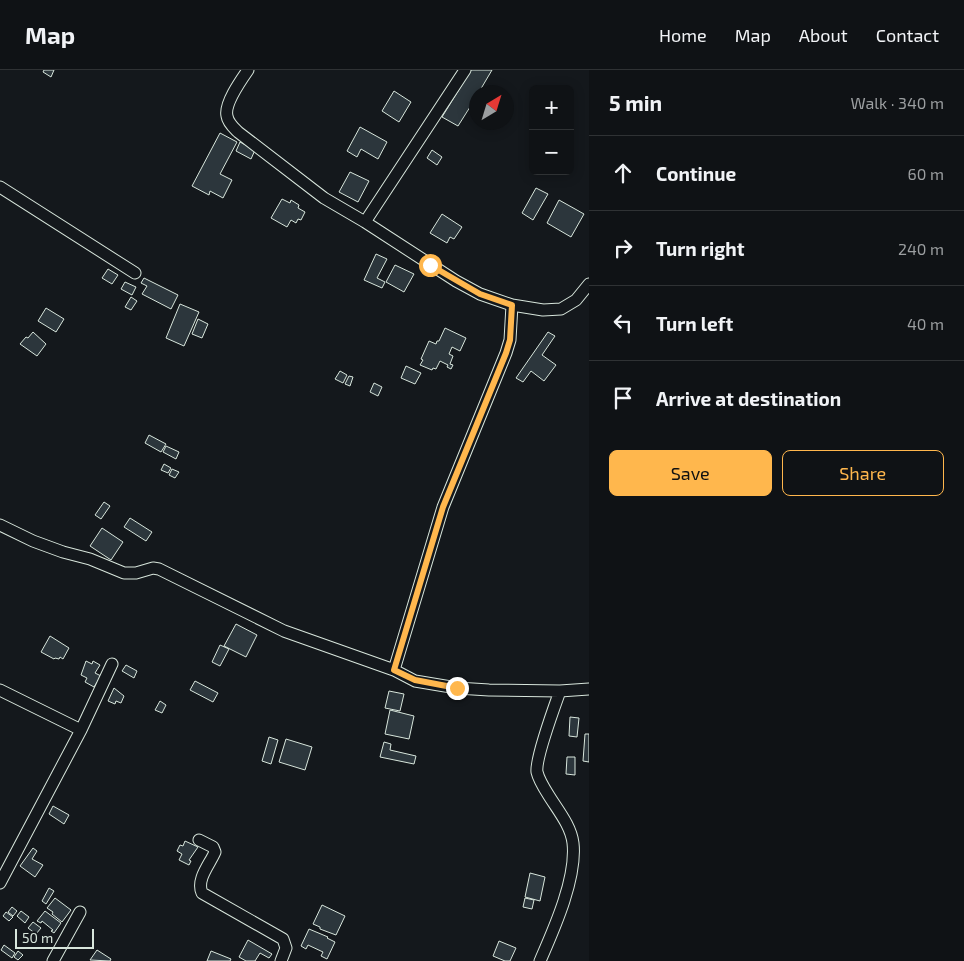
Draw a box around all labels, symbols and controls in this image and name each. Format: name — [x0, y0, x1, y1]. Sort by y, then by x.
text: Map — [25, 20, 75, 49]
text: Home — [659, 24, 707, 46]
text: Map — [735, 24, 771, 46]
text: About — [799, 24, 848, 46]
text: Contact — [876, 24, 939, 46]
north arrow — [469, 85, 514, 130]
map controls — [529, 85, 574, 175]
button: + — [529, 85, 574, 130]
text: 5 min — [609, 90, 662, 115]
text: Walk · 340 m — [851, 93, 944, 112]
button: − — [529, 130, 574, 175]
icon: ahead — [609, 159, 637, 187]
text: Continue — [656, 162, 736, 185]
text: 60 m — [908, 164, 944, 183]
icon: right — [609, 234, 637, 262]
text: Turn right — [656, 237, 744, 260]
text: 240 m — [898, 239, 944, 258]
route start — [419, 254, 442, 277]
icon: left — [609, 309, 637, 337]
text: Turn left — [656, 312, 733, 335]
text: 40 m — [907, 314, 944, 333]
icon: arrive — [609, 384, 637, 412]
text: Arrive at destination — [656, 387, 841, 410]
button: Save — [609, 450, 772, 496]
button: Share — [782, 450, 944, 496]
route end — [446, 677, 469, 700]
scale bar — [15, 926, 94, 949]
text: 50 m — [22, 929, 53, 946]

